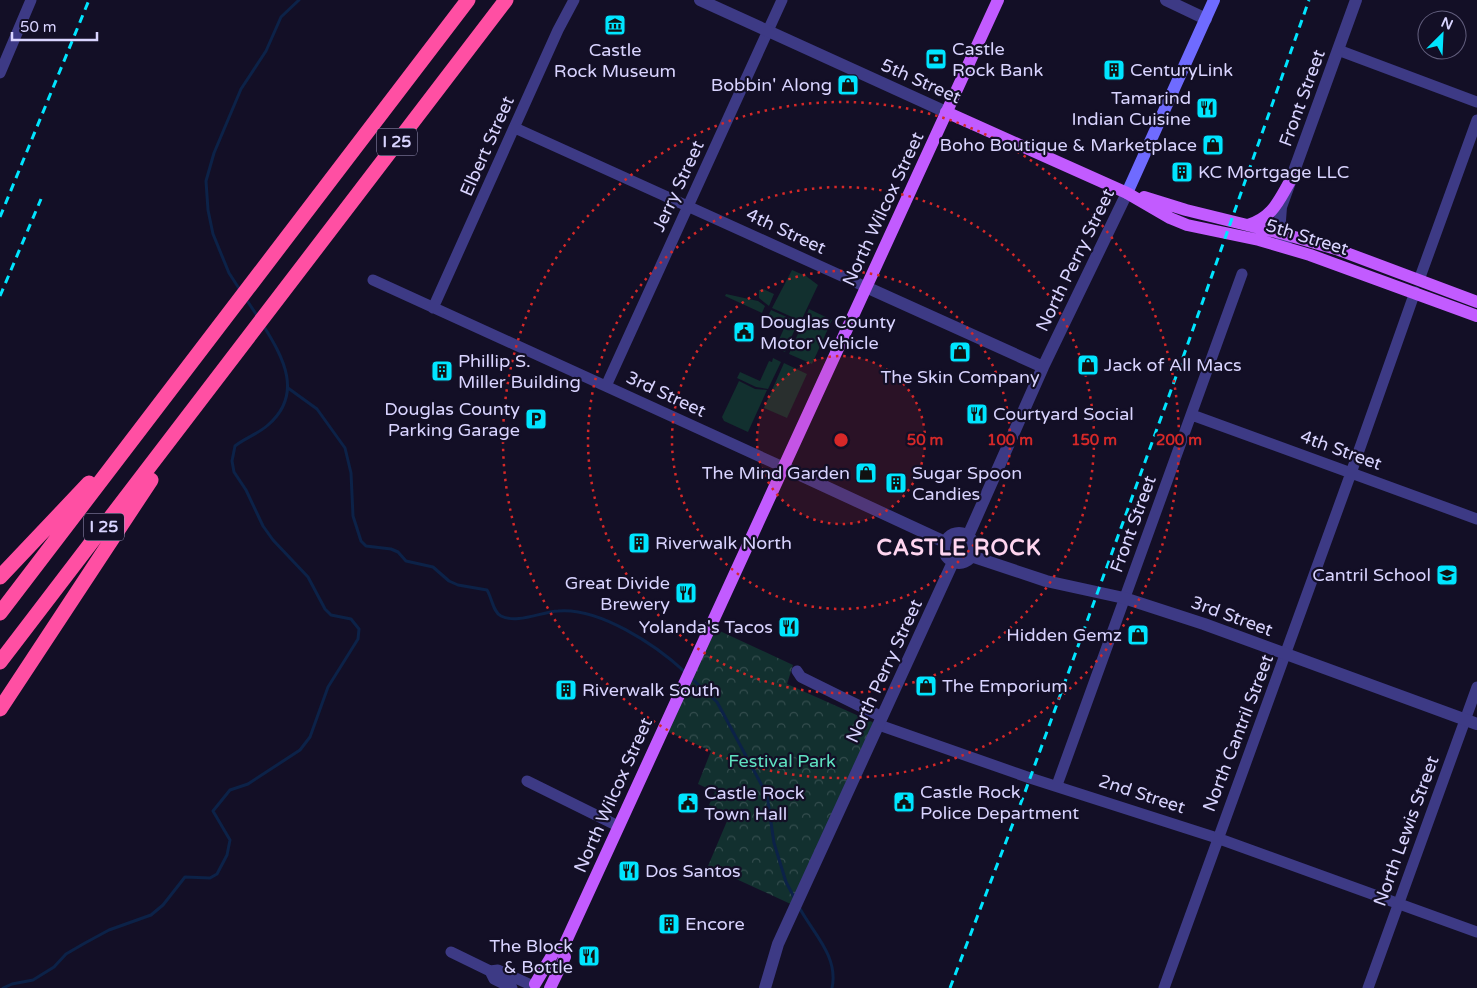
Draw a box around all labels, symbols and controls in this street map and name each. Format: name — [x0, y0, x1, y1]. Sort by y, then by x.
scale bar — [12, 10, 98, 42]
north arrow — [1417, 10, 1467, 60]
museum icon: Castle Rock Museum — [603, 13, 627, 37]
text: N — [1438, 14, 1456, 34]
text: 50 m — [20, 18, 57, 36]
place label: Castle Rock Bank — [952, 38, 1043, 81]
place label: Castle Rock Museum — [554, 39, 676, 82]
street label: Front Street — [1274, 46, 1330, 150]
bank icon: Castle Rock Bank — [924, 47, 948, 71]
street label: 5th Street — [878, 54, 965, 108]
building icon: CenturyLink — [1102, 58, 1126, 82]
place label: CenturyLink — [1130, 59, 1233, 81]
shop icon: Bobbin' Along — [836, 73, 860, 97]
place label: Bobbin' Along — [711, 74, 832, 96]
place label: Tamarind Indian Cuisine — [1071, 87, 1191, 130]
street label: Elbert Street — [455, 92, 519, 200]
restaurant icon: Tamarind Indian Cuisine — [1195, 96, 1219, 120]
road number: I 25 — [377, 128, 417, 156]
street label: North Wilcox Street — [838, 128, 928, 290]
shop icon: Boho Boutique & Marketplace — [1201, 133, 1225, 157]
place label: Boho Boutique & Marketplace — [940, 134, 1197, 156]
street label: Jerry Street — [647, 137, 709, 235]
building icon: KC Mortgage LLC — [1170, 160, 1194, 184]
place label: KC Mortgage LLC — [1198, 161, 1349, 183]
street label: North Perry Street — [1031, 185, 1119, 335]
street label: 4th Street — [743, 203, 829, 259]
street label: 5th Street — [1263, 214, 1351, 260]
place label: Douglas County Motor Vehicle — [760, 311, 896, 354]
public building icon: Douglas County Motor Vehicle — [732, 320, 756, 344]
shop icon: The Skin Company — [948, 340, 972, 364]
place label: Phillip S. Miller Building — [458, 350, 581, 393]
shop icon: Jack of All Macs — [1076, 353, 1100, 377]
place label: Jack of All Macs — [1104, 354, 1242, 376]
building icon: Phillip S. Miller Building — [430, 359, 454, 383]
street label: 3rd Street — [623, 366, 709, 422]
place label: The Skin Company — [880, 366, 1040, 388]
place label: Douglas County Parking Garage — [384, 398, 520, 441]
restaurant icon: Courtyard Social — [965, 402, 989, 426]
place label: Courtyard Social — [993, 403, 1134, 425]
parking icon: Douglas County Parking Garage — [524, 407, 548, 431]
street label: 4th Street — [1297, 425, 1385, 475]
centre of rings — [832, 431, 850, 449]
text: 50 m — [907, 431, 943, 449]
text: 100 m — [987, 431, 1033, 449]
text: 150 m — [1071, 431, 1117, 449]
text: 200 m — [1156, 431, 1202, 449]
shop icon: The Mind Garden — [854, 461, 878, 485]
place label: The Mind Garden — [702, 462, 850, 484]
place label: Sugar Spoon Candies — [912, 462, 1022, 505]
building icon: Sugar Spoon Candies — [884, 471, 908, 495]
street label: Front Street — [1105, 472, 1161, 576]
road number: I 25 — [84, 514, 124, 540]
building icon: Riverwalk North — [627, 531, 651, 555]
place label: Riverwalk North — [655, 532, 792, 554]
district label: CASTLE ROCK — [877, 535, 1041, 561]
school or university icon: Cantril School — [1435, 563, 1459, 587]
place label: Cantril School — [1312, 564, 1431, 586]
place label: Great Divide Brewery — [565, 572, 670, 615]
restaurant icon: Great Divide Brewery — [674, 581, 698, 605]
street label: 3rd Street — [1188, 591, 1276, 641]
street label: North Perry Street — [841, 595, 927, 746]
restaurant icon: Yolanda's Tacos — [777, 615, 801, 639]
place label: Yolanda's Tacos — [639, 616, 773, 638]
shop icon: Hidden Gemz — [1126, 623, 1150, 647]
place label: Hidden Gemz — [1006, 624, 1122, 646]
street label: North Cantril Street — [1198, 651, 1278, 815]
shop icon: The Emporium — [914, 674, 938, 698]
place label: The Emporium — [942, 675, 1068, 697]
building icon: Riverwalk South — [554, 678, 578, 702]
place label: Riverwalk South — [582, 679, 720, 701]
street label: North Wilcox Street — [569, 714, 657, 876]
park label: Festival Park — [728, 750, 836, 772]
street label: North Lewis Street — [1369, 753, 1443, 909]
street label: 2nd Street — [1096, 770, 1188, 818]
place label: Castle Rock Police Department — [920, 781, 1079, 824]
place label: Castle Rock Town Hall — [704, 782, 805, 825]
public building icon: Castle Rock Police Department — [892, 790, 916, 814]
public building icon: Castle Rock Town Hall — [676, 791, 700, 815]
restaurant icon: Dos Santos — [617, 859, 641, 883]
place label: Dos Santos — [645, 860, 741, 882]
building icon: Encore — [657, 912, 681, 936]
place label: Encore — [685, 913, 745, 935]
place label: The Block & Bottle — [489, 935, 573, 978]
restaurant icon: The Block & Bottle — [577, 944, 601, 968]

